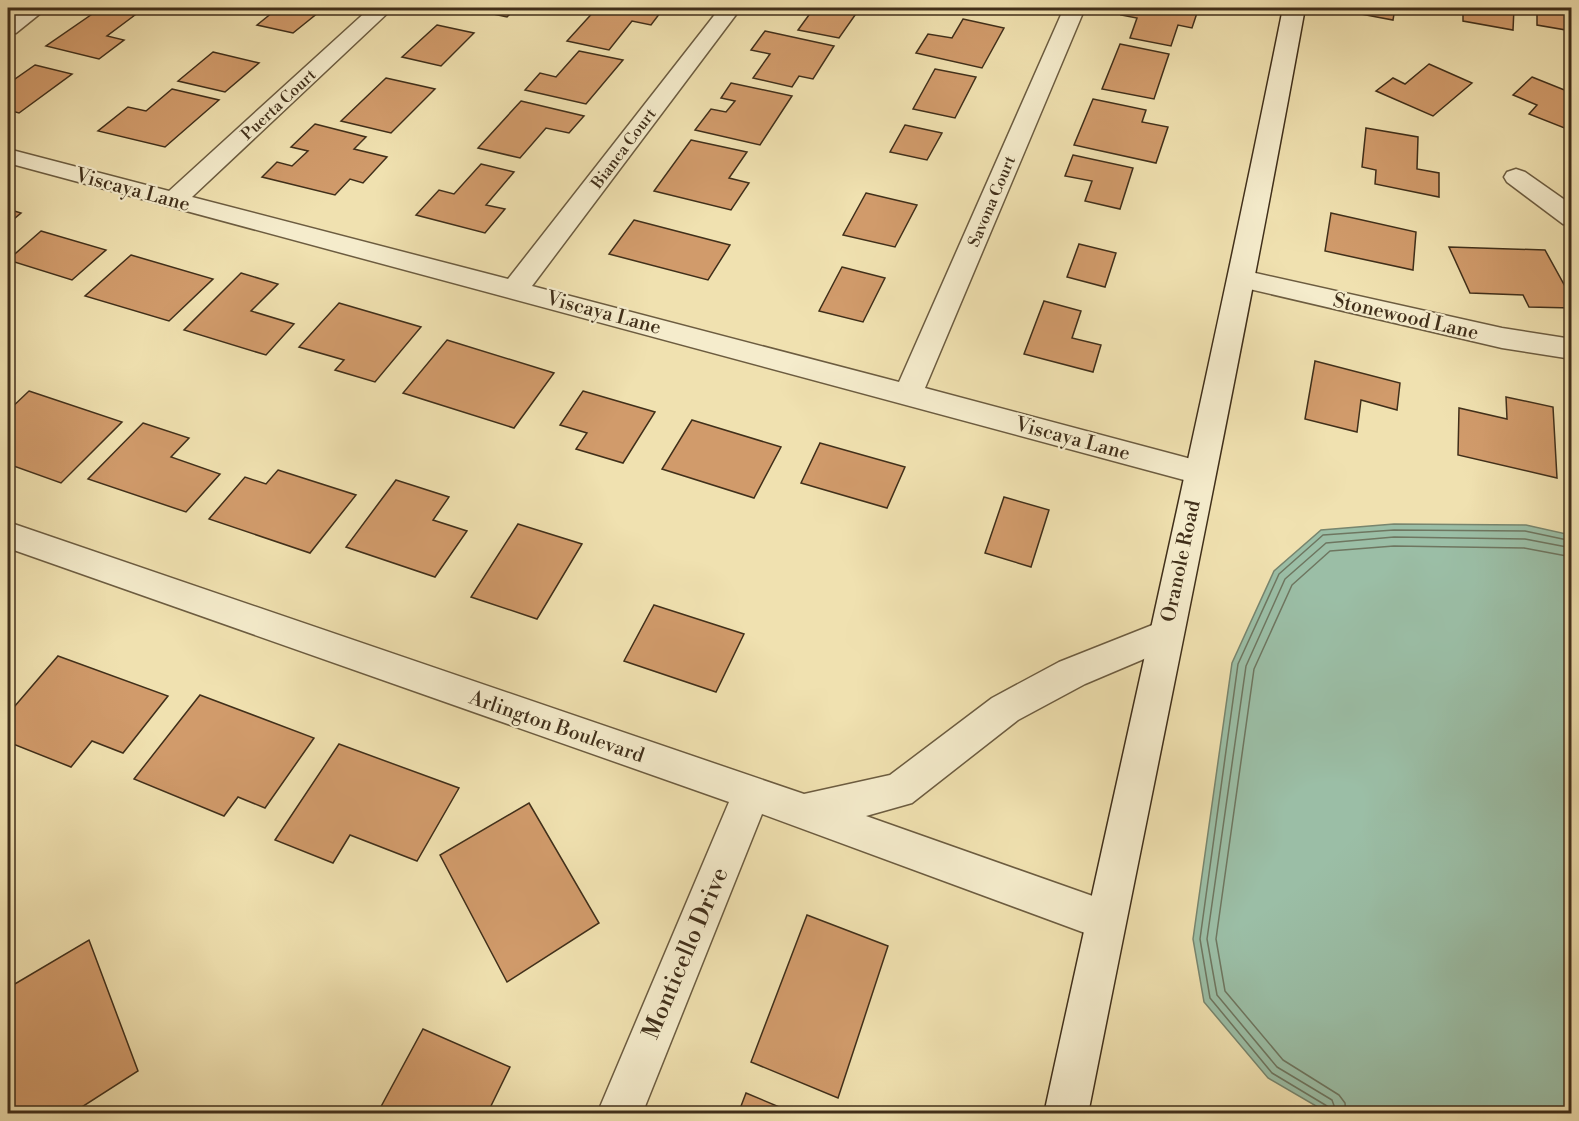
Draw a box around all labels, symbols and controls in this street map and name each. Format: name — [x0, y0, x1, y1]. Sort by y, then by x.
street label: Puerta Court — [237, 65, 321, 144]
street label: Bianca Court — [586, 104, 661, 194]
street label: Savona Court — [964, 153, 1020, 250]
street label: Viscaya Lane — [71, 163, 193, 218]
street label: Viscaya Lane — [542, 286, 664, 341]
street label: Stonewood Lane — [1331, 289, 1481, 346]
street label: Viscaya Lane — [1011, 412, 1133, 467]
street label: Oranole Road — [1156, 497, 1207, 625]
street label: Arlington Boulevard — [465, 685, 648, 769]
street label: Monticello Drive — [636, 863, 736, 1044]

